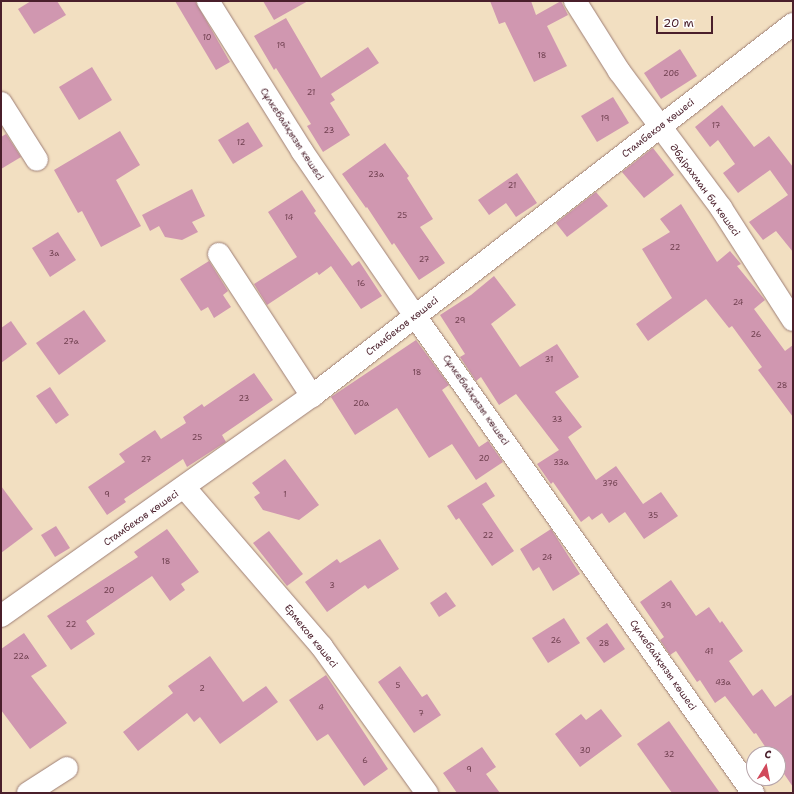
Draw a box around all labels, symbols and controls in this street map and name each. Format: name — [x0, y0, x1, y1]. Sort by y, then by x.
scale bar — [658, 8, 715, 34]
text: 20 m — [663, 15, 694, 31]
house number: 10 — [203, 33, 211, 43]
house number: 19 — [277, 41, 285, 51]
house number: 18 — [538, 51, 546, 61]
house number: 20б — [663, 69, 679, 79]
street label: Сұлкебайқызы көшесі — [258, 86, 326, 182]
house number: 21 — [307, 88, 315, 98]
street label: Стамбеков көшесі — [619, 96, 697, 160]
house number: 19 — [601, 114, 609, 124]
house number: 17 — [712, 121, 720, 131]
house number: 23 — [324, 126, 334, 136]
house number: 12 — [237, 138, 245, 148]
street label: Әбдірахман би көшесі — [667, 141, 743, 239]
house number: 23а — [368, 170, 384, 180]
house number: 21 — [508, 181, 516, 191]
house number: 25 — [397, 211, 407, 221]
house number: 14 — [285, 213, 293, 223]
house number: 22 — [670, 243, 680, 253]
house number: 3а — [49, 249, 59, 259]
house number: 27 — [419, 255, 429, 265]
house number: 16 — [357, 279, 365, 289]
street label: Стамбеков көшесі — [363, 294, 441, 358]
house number: 24 — [733, 298, 743, 308]
house number: 29 — [455, 316, 465, 326]
house number: 26 — [751, 330, 761, 340]
house number: 27а — [63, 337, 79, 347]
street label: Сұлкебайқызы көшесі — [440, 352, 512, 448]
house number: 31 — [545, 355, 553, 365]
house number: 18 — [413, 368, 421, 378]
house number: 28 — [777, 381, 787, 391]
house number: 23 — [239, 394, 249, 404]
house number: 20а — [353, 399, 369, 409]
house number: 33 — [552, 415, 562, 425]
house number: 25 — [192, 433, 202, 443]
house number: 20 — [479, 454, 489, 464]
house number: 27 — [141, 455, 151, 465]
house number: 33а — [553, 458, 569, 468]
house number: 37б — [602, 479, 618, 489]
street label: Стамбеков көшесі — [101, 488, 181, 548]
house number: 9 — [104, 490, 110, 500]
house number: 1 — [283, 490, 287, 500]
house number: 35 — [648, 511, 658, 521]
house number: 22 — [483, 531, 493, 541]
house number: 24 — [542, 553, 552, 563]
house number: 18 — [162, 557, 170, 567]
house number: 3 — [329, 581, 335, 591]
house number: 20 — [104, 586, 114, 596]
house number: 39 — [661, 601, 671, 611]
street label: Ермеков көшесі — [282, 602, 340, 670]
street label: Сұлкебайқызы көшесі — [627, 617, 699, 713]
house number: 22 — [66, 620, 76, 630]
house number: 26 — [551, 636, 561, 646]
house number: 28 — [599, 639, 609, 649]
house number: 41 — [705, 647, 713, 657]
house number: 22а — [13, 652, 29, 662]
house number: 43а — [715, 678, 731, 688]
house number: 5 — [396, 681, 400, 691]
house number: 2 — [199, 684, 205, 694]
house number: 4 — [318, 703, 324, 713]
house number: 7 — [418, 709, 424, 719]
house number: 30 — [579, 746, 591, 756]
north arrow — [746, 746, 786, 786]
text: С — [763, 747, 773, 763]
house number: 32 — [664, 750, 674, 760]
house number: 6 — [362, 756, 368, 766]
house number: 9 — [466, 765, 472, 775]

